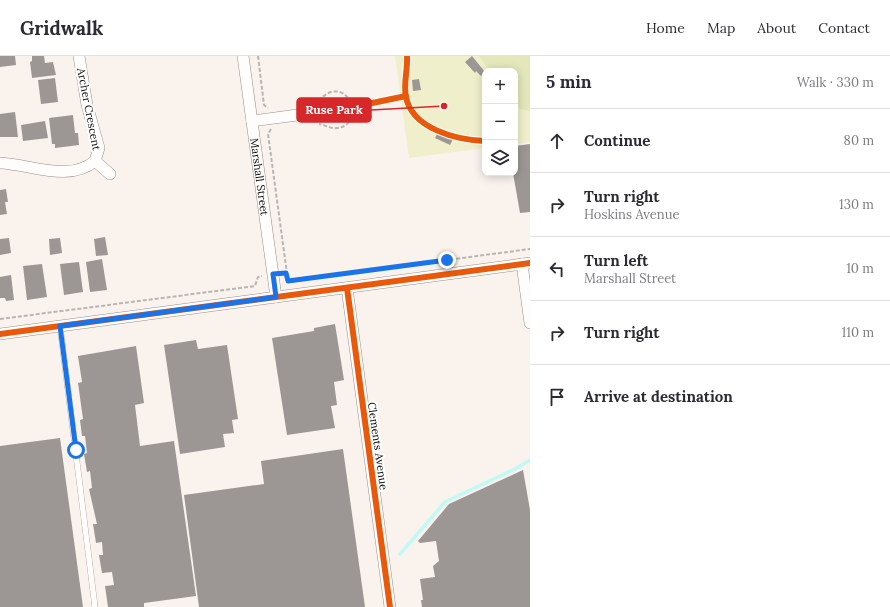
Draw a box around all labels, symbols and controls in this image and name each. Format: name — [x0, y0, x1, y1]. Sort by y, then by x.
text: Gridwalk — [20, 16, 103, 40]
text: Home — [646, 19, 685, 37]
text: Map — [707, 19, 735, 37]
text: About — [757, 19, 796, 37]
text: Contact — [818, 19, 870, 37]
street label: Archer Crescent — [74, 66, 104, 152]
map controls — [482, 68, 518, 176]
button: + — [482, 68, 518, 104]
text: 5 min — [546, 71, 592, 93]
text: Walk · 330 m — [797, 74, 874, 91]
callout: Ruse Park — [297, 98, 371, 122]
text: Ruse Park — [305, 102, 363, 117]
button: − — [482, 104, 518, 140]
icon: ahead — [546, 130, 568, 152]
text: Continue — [584, 131, 650, 150]
text: 80 m — [844, 132, 874, 149]
street label: Marshall Street — [247, 137, 272, 217]
button: layers — [482, 140, 518, 176]
text: Turn right — [584, 187, 660, 206]
icon: right — [546, 194, 568, 216]
text: 130 m — [839, 196, 874, 213]
text: Hoskins Avenue — [584, 206, 680, 223]
route end — [438, 251, 456, 269]
text: Turn left — [584, 251, 648, 270]
icon: left — [546, 258, 568, 280]
text: 10 m — [846, 260, 874, 277]
text: Marshall Street — [584, 270, 676, 287]
icon: right — [546, 322, 568, 344]
text: Turn right — [584, 323, 660, 342]
text: 110 m — [841, 324, 874, 341]
icon: arrive — [546, 386, 568, 408]
text: Arrive at destination — [584, 387, 733, 406]
street label: Clements Avenue — [365, 401, 391, 491]
route start — [67, 441, 85, 459]

